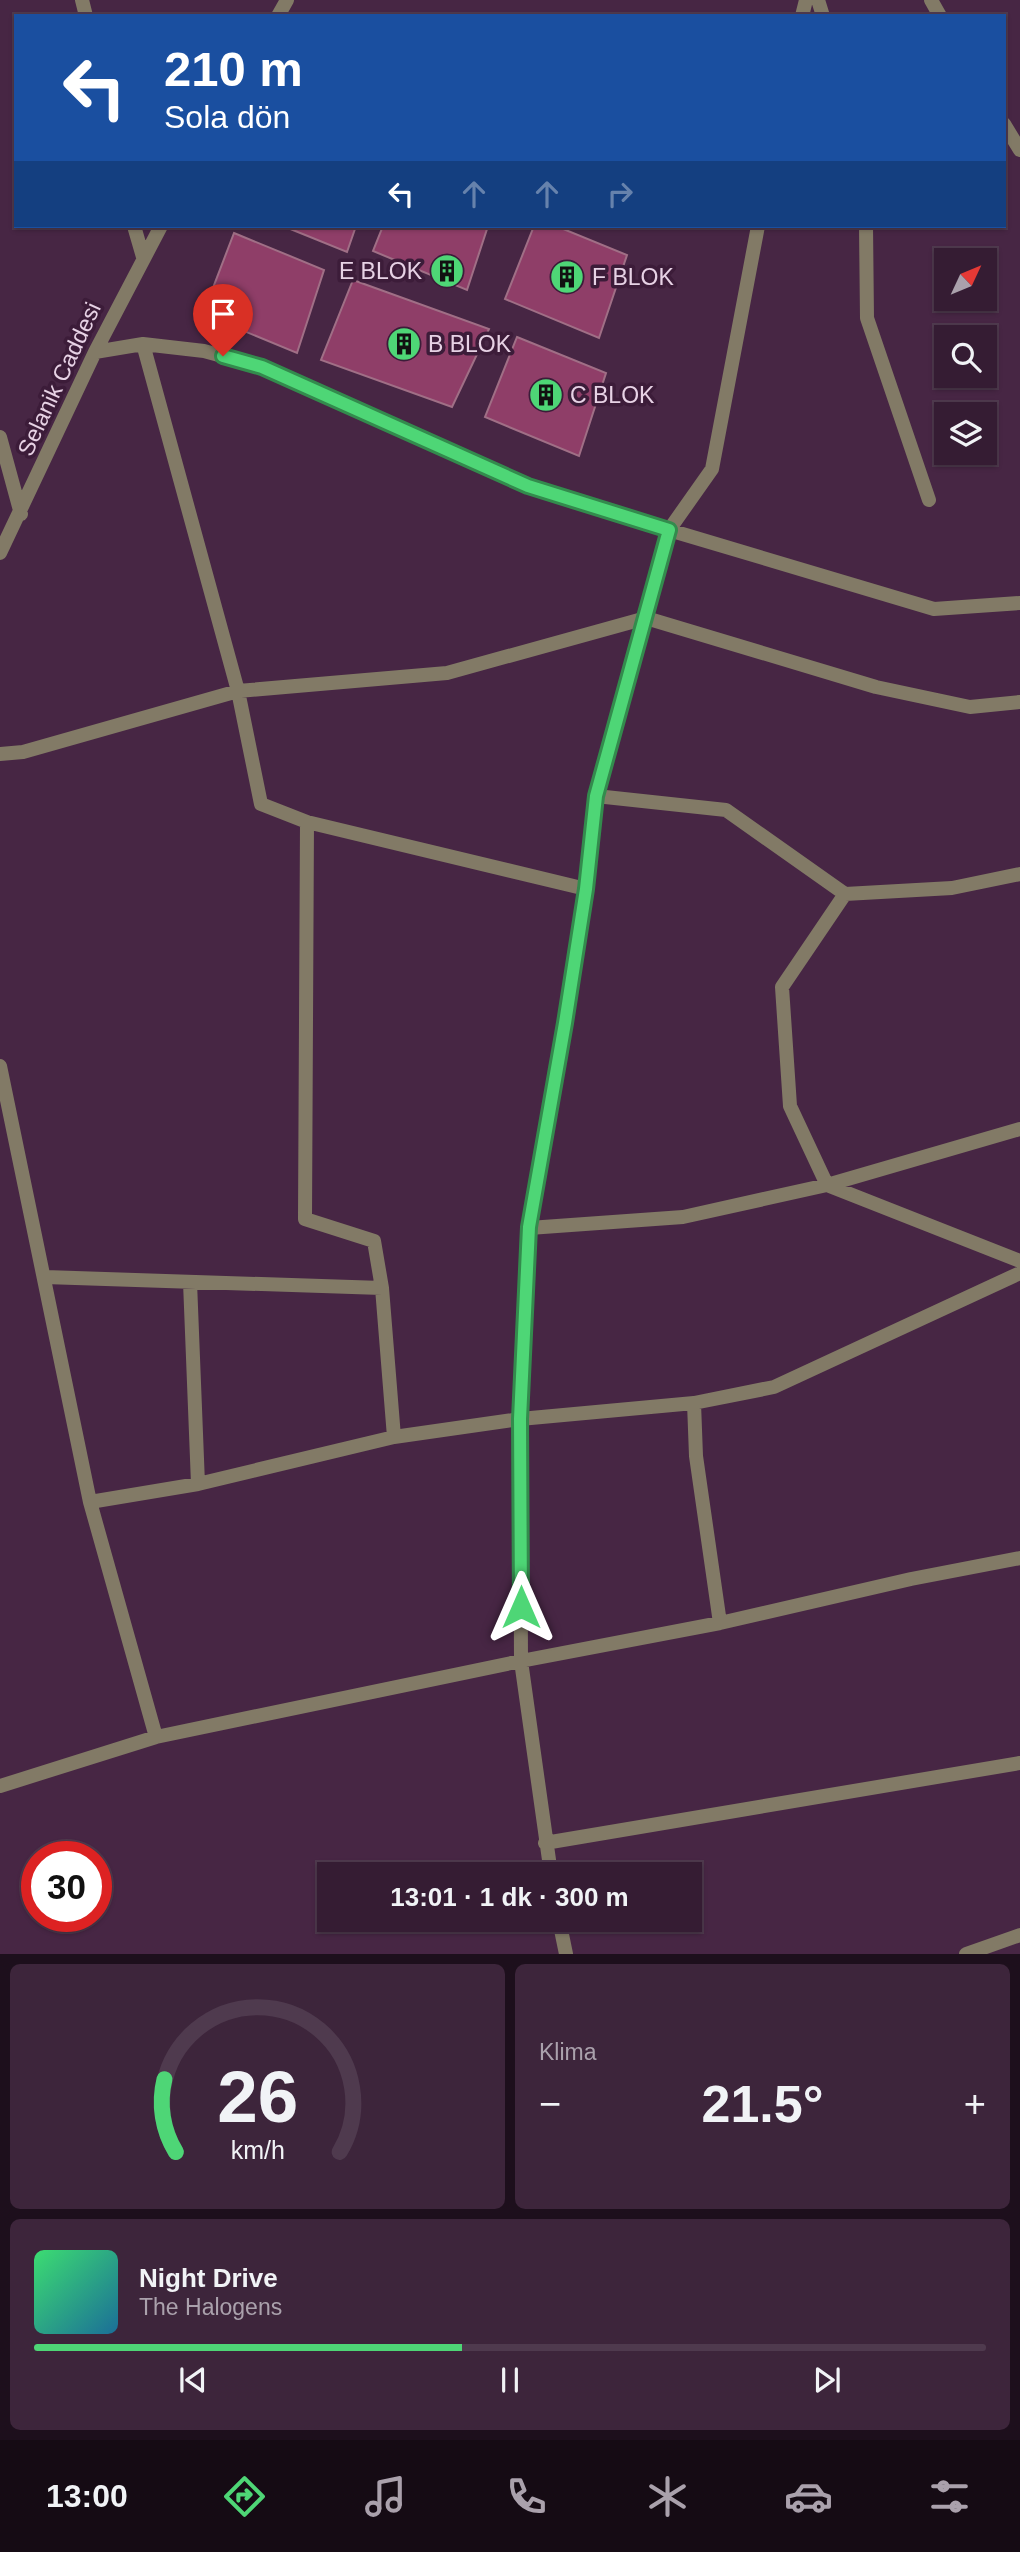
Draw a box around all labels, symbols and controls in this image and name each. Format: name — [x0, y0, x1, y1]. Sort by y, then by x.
icon: left — [49, 42, 140, 133]
text: 210 m — [164, 42, 303, 96]
text: Sola dön — [164, 99, 290, 135]
icon: left — [382, 175, 420, 213]
icon: ahead — [455, 175, 493, 213]
icon: ahead — [528, 175, 566, 213]
icon: right — [601, 175, 639, 213]
north arrow — [934, 248, 998, 312]
map controls — [934, 248, 997, 465]
building icon: E BLOK — [428, 252, 466, 290]
place label: E BLOK — [339, 258, 423, 284]
building icon: F BLOK — [548, 258, 586, 296]
place label: F BLOK — [592, 264, 674, 290]
pin — [193, 284, 253, 356]
icon: arrive — [204, 295, 242, 333]
street label: Selanik Caddesi — [12, 298, 106, 460]
building icon: B BLOK — [385, 325, 423, 363]
button: search — [934, 325, 997, 388]
place label: B BLOK — [428, 331, 512, 357]
building icon: C BLOK — [527, 376, 565, 414]
place label: C BLOK — [570, 382, 655, 408]
button: layers — [934, 402, 997, 465]
position arrow — [484, 1570, 558, 1644]
speed limit sign: 30 — [21, 1841, 112, 1932]
text: 13:01 · 1 dk · 300 m — [390, 1882, 629, 1912]
text: Klima — [539, 2039, 597, 2065]
text: 26 — [217, 2057, 298, 2138]
text: 21.5° — [701, 2075, 824, 2133]
text: − — [539, 2083, 561, 2125]
text: + — [964, 2083, 986, 2125]
text: km/h — [230, 2136, 285, 2164]
text: Night Drive — [139, 2263, 278, 2293]
text: The Halogens — [139, 2294, 282, 2320]
icon: previous — [174, 2361, 212, 2399]
icon: pause — [491, 2361, 529, 2399]
icon: next — [808, 2361, 846, 2399]
icon: directions — [220, 2472, 269, 2521]
icon: music — [361, 2472, 410, 2521]
icon: phone — [502, 2472, 551, 2521]
icon: climate — [643, 2472, 692, 2521]
icon: car — [784, 2472, 833, 2521]
icon: filters — [925, 2472, 974, 2521]
text: 13:00 — [46, 2478, 128, 2514]

